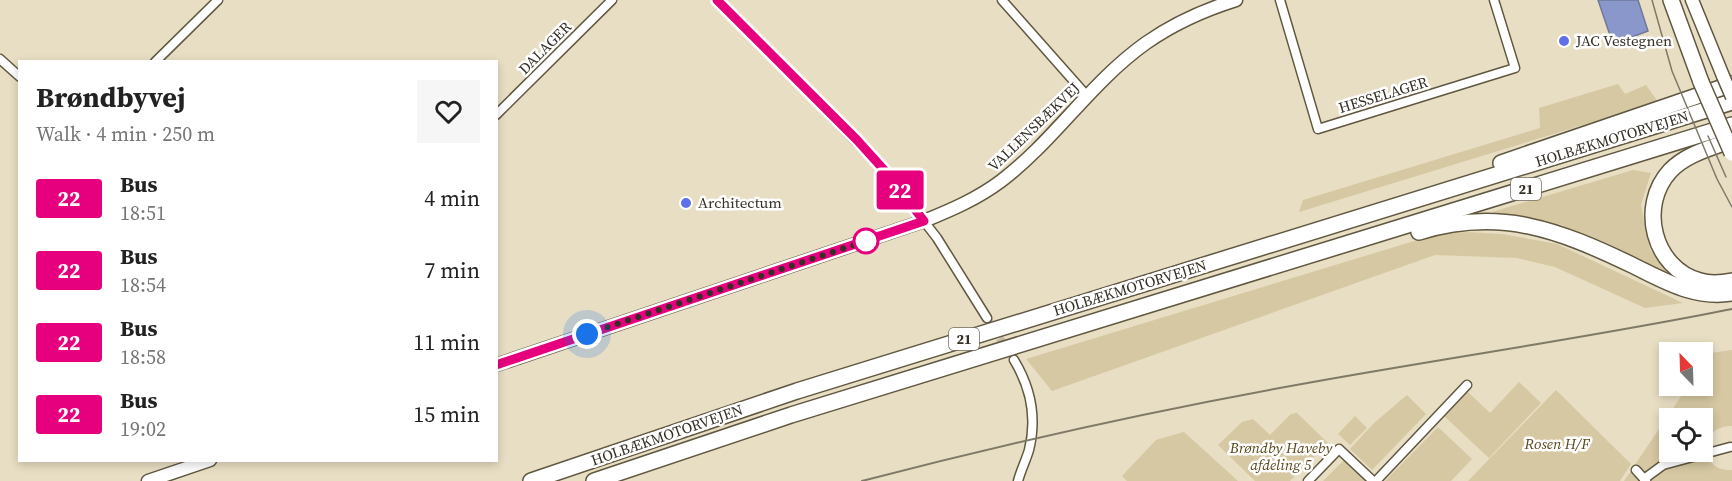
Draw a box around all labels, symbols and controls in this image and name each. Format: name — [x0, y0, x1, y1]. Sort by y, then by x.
street label: DALAGER — [514, 16, 576, 79]
place label: JAC Vestegnen — [1575, 30, 1672, 51]
marker: JAC Vestegnen — [1557, 34, 1571, 48]
street label: HESSELAGER — [1336, 71, 1430, 118]
street label: VALLENSBÆKVEJ — [983, 77, 1084, 176]
text: Brøndbyvej — [36, 78, 186, 116]
button: heart — [417, 80, 480, 143]
street label: HOLBÆKMOTORVEJEN — [1533, 105, 1691, 172]
text: Walk · 4 min · 250 m — [36, 120, 215, 148]
text: Bus — [120, 169, 157, 199]
line badge: 22 — [873, 170, 927, 210]
text: 22 — [889, 176, 911, 205]
road number: 21 — [1511, 178, 1541, 200]
text: 4 min — [424, 183, 480, 213]
text: 22 — [58, 184, 80, 213]
place label: Architectum — [698, 192, 782, 213]
marker: Architectum — [679, 196, 693, 210]
text: 18:51 — [120, 199, 166, 227]
unlabelled marker — [853, 228, 879, 254]
text: Bus — [120, 241, 157, 271]
street label: HOLBÆKMOTORVEJEN — [1051, 254, 1209, 321]
text: 7 min — [424, 255, 480, 285]
text: 22 — [58, 256, 80, 285]
text: 18:54 — [120, 271, 166, 299]
text: Bus — [120, 313, 157, 343]
your location — [572, 319, 602, 349]
text: 11 min — [413, 327, 480, 357]
text: 22 — [58, 328, 80, 357]
road number: 21 — [949, 328, 979, 350]
north arrow — [1659, 342, 1713, 396]
map controls — [1659, 342, 1713, 462]
text: 18:58 — [120, 343, 166, 371]
text: Bus — [120, 385, 157, 415]
text: 15 min — [413, 399, 480, 429]
street label: HOLBÆKMOTORVEJEN — [588, 399, 746, 470]
text: 22 — [58, 400, 80, 429]
button: locate — [1659, 408, 1713, 462]
text: 19:02 — [120, 415, 166, 443]
park label: Rosen H/F — [1524, 433, 1590, 454]
park label: Brøndby Haveby afdeling 5 — [1229, 437, 1333, 475]

